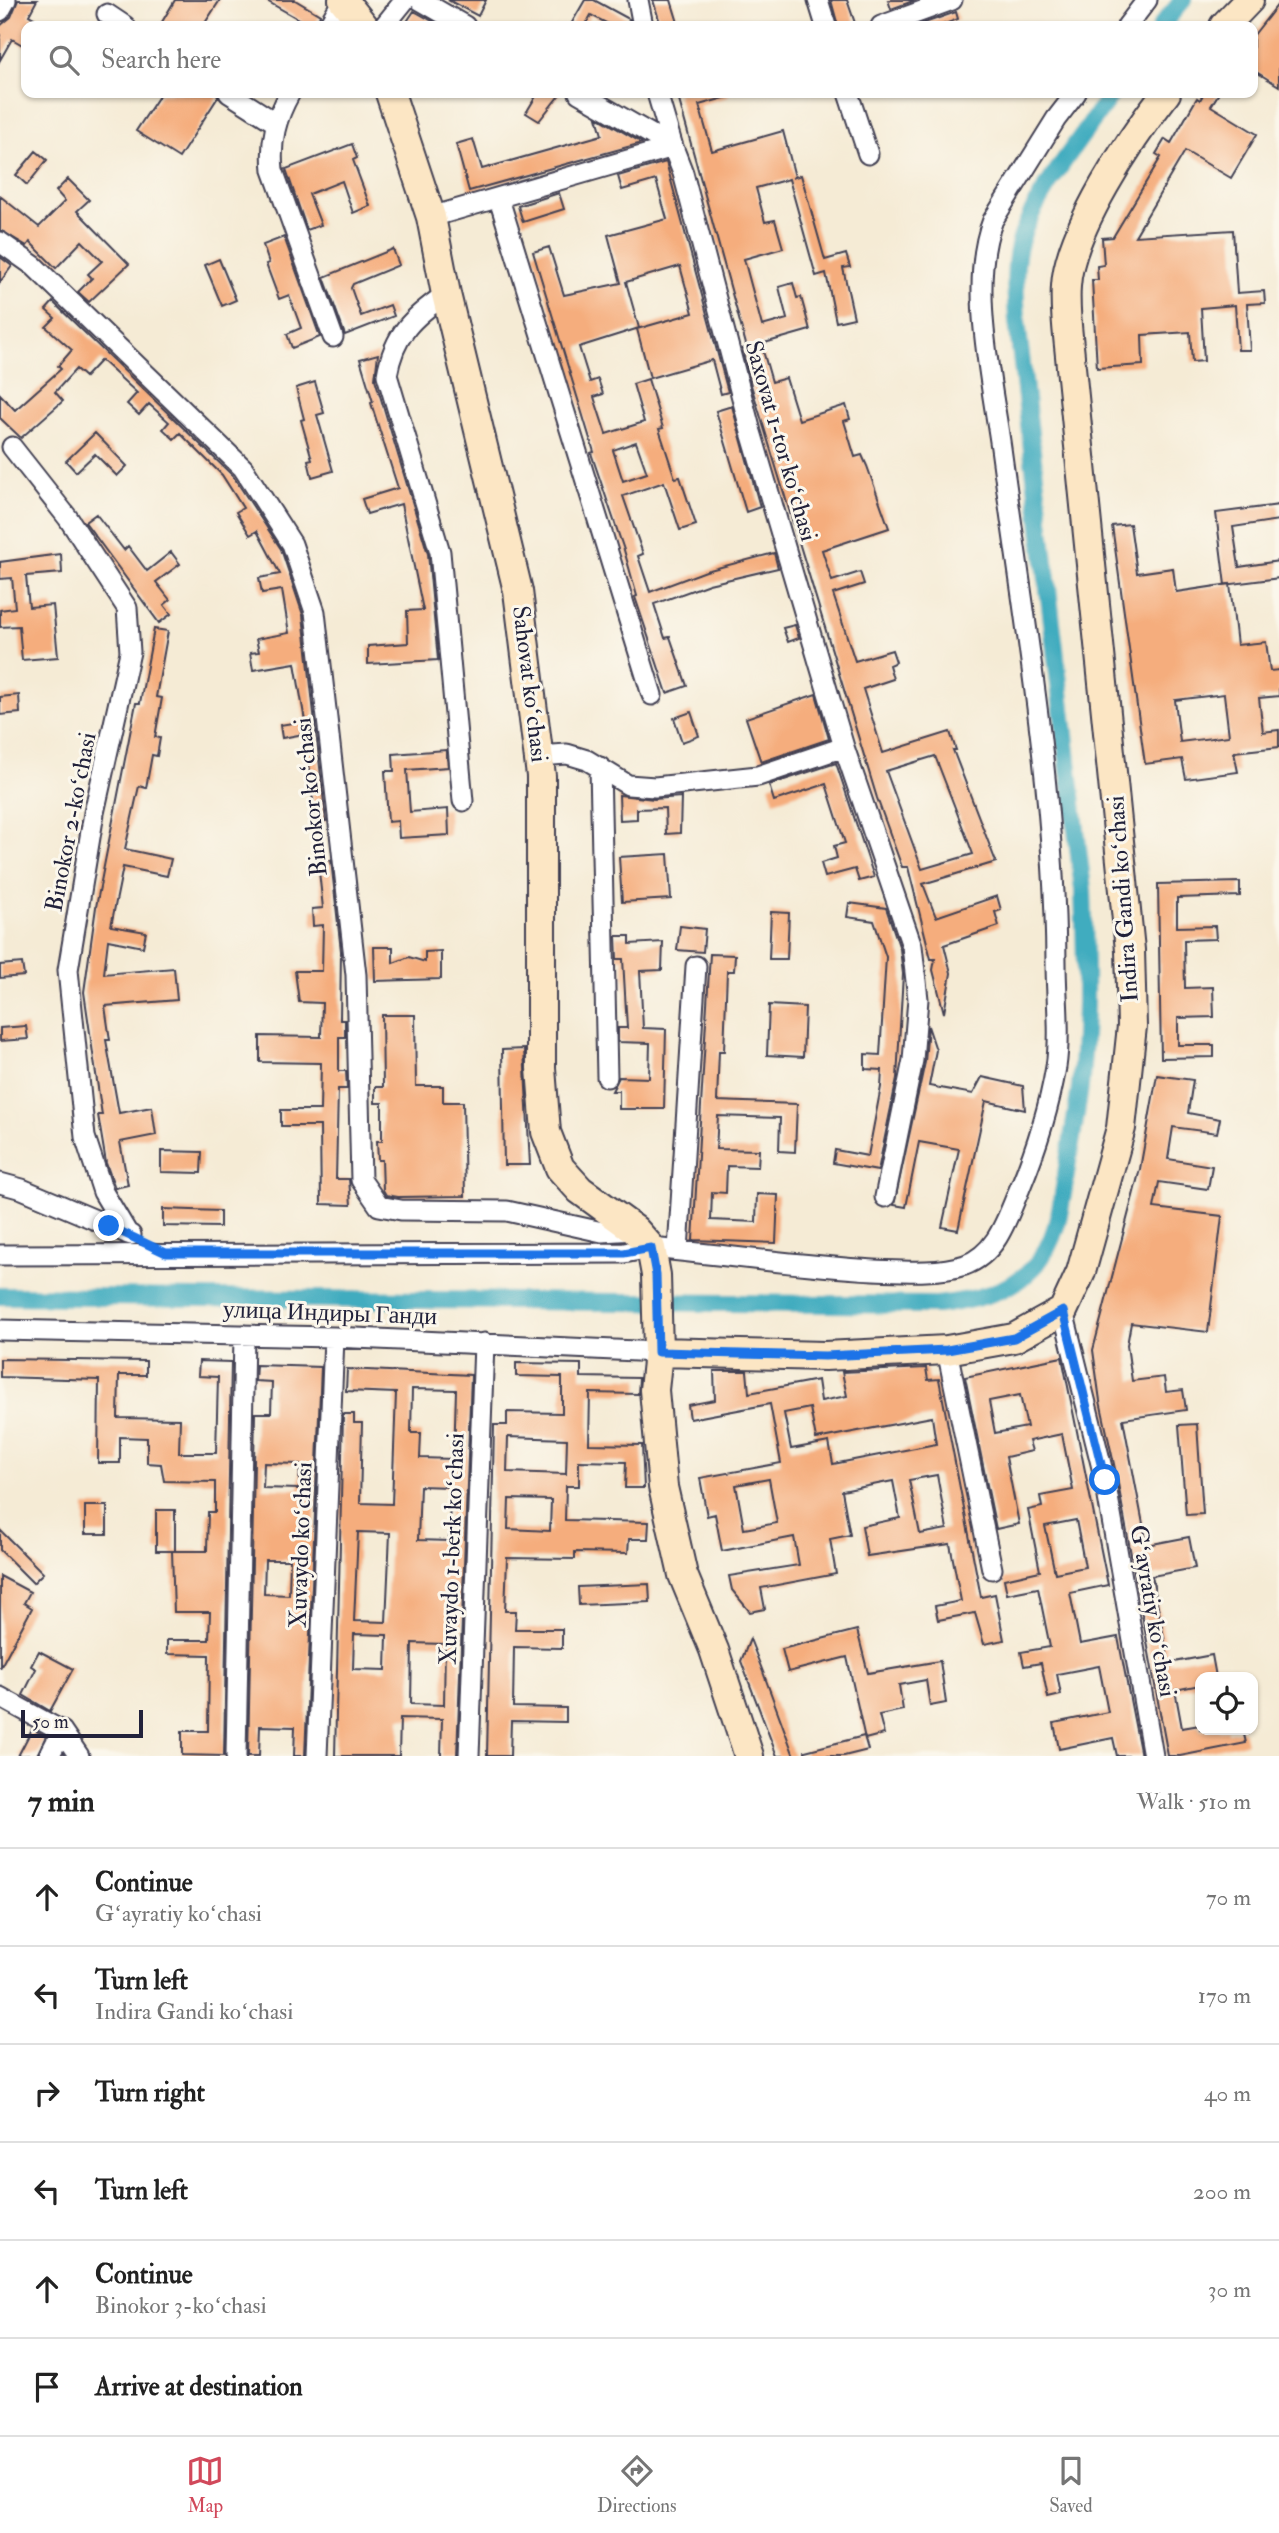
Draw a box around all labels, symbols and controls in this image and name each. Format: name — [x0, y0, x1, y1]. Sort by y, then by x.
search box — [21, 21, 1258, 98]
icon: search — [45, 41, 83, 79]
text: Search here — [101, 44, 221, 76]
street label: Saxovat 1-tor koʻchasi — [738, 337, 824, 545]
street label: Sahovat koʻchasi — [505, 604, 555, 764]
street label: Binokor koʻchasi — [287, 716, 335, 878]
street label: Binokor 2-koʻchasi — [38, 730, 104, 914]
street label: Indira Gandi koʻchasi — [1100, 795, 1146, 1003]
route end — [93, 1210, 124, 1241]
street label: улица Индиры Ганди — [222, 1294, 438, 1332]
street label: Xuvaydo 1-berk koʻchasi — [432, 1432, 472, 1666]
street label: Xuvaydo koʻchasi — [283, 1461, 319, 1629]
route start — [1089, 1464, 1120, 1495]
street label: Gʻayratiy koʻchasi — [1123, 1523, 1183, 1699]
map controls — [1195, 1672, 1258, 1735]
button: locate — [1195, 1672, 1258, 1735]
scale bar — [21, 1707, 144, 1739]
text: 50 m — [32, 1710, 69, 1734]
text: 7 min — [28, 1783, 95, 1820]
text: Walk · 510 m — [1136, 1787, 1251, 1816]
text: Continue — [95, 1867, 193, 1899]
icon: ahead — [28, 1878, 66, 1916]
text: 70 m — [1206, 1883, 1251, 1912]
text: Gʻayratiy koʻchasi — [95, 1899, 262, 1928]
text: Turn left — [95, 1965, 188, 1997]
icon: left — [28, 1976, 66, 2014]
text: 170 m — [1198, 1981, 1251, 2010]
text: Indira Gandi koʻchasi — [95, 1997, 293, 2026]
icon: right — [28, 2074, 66, 2112]
text: Turn right — [95, 2077, 205, 2109]
text: 40 m — [1204, 2079, 1251, 2108]
icon: left — [28, 2172, 66, 2210]
text: Turn left — [95, 2175, 188, 2207]
text: 200 m — [1193, 2177, 1251, 2206]
text: Continue — [95, 2259, 193, 2291]
icon: ahead — [28, 2270, 66, 2308]
text: 30 m — [1208, 2275, 1251, 2304]
text: Binokor 3-koʻchasi — [95, 2291, 267, 2320]
icon: arrive — [28, 2368, 66, 2406]
text: Arrive at destination — [95, 2371, 303, 2403]
tab: Map — [186, 2452, 224, 2518]
tab: Directions — [597, 2452, 677, 2518]
tab: Saved — [1049, 2452, 1093, 2518]

